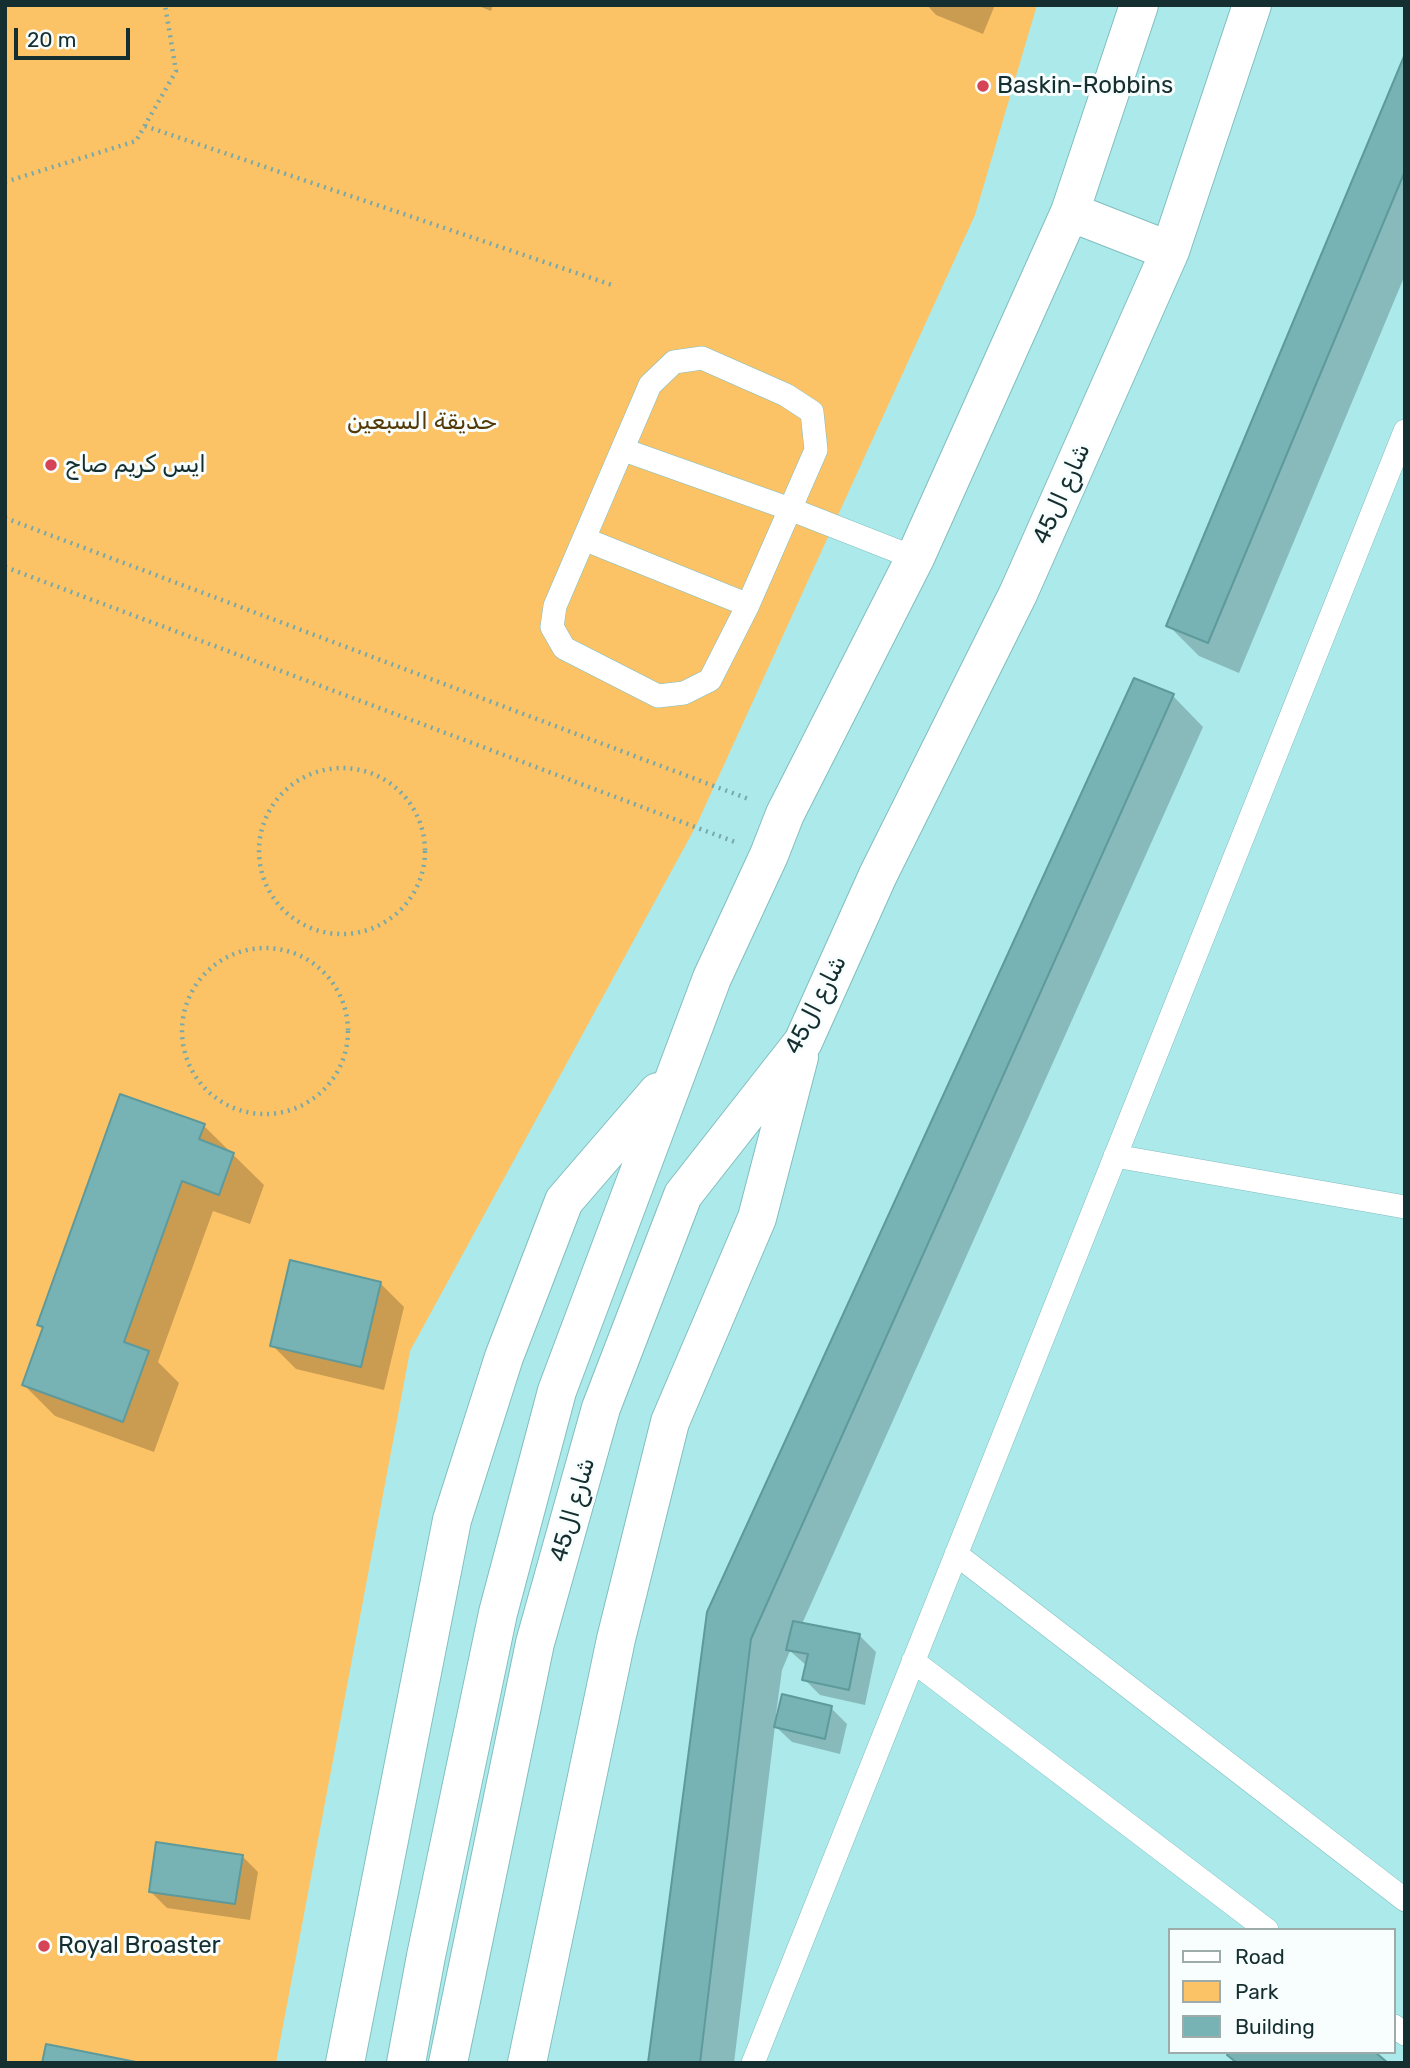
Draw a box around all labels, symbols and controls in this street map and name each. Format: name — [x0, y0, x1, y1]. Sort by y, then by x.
scale bar — [18, 14, 133, 58]
text: 20 m — [27, 27, 76, 52]
place label: Baskin-Robbins — [997, 72, 1173, 100]
marker: Baskin-Robbins — [975, 78, 991, 94]
park label: حديقة السبعين — [347, 408, 497, 436]
street label: شارع ال45 — [1027, 439, 1097, 549]
place label: ايس كريم صاج — [65, 451, 206, 479]
marker: ايس كريم صاج — [43, 457, 59, 473]
street label: شارع ال45 — [779, 951, 853, 1059]
street label: شارع ال45 — [544, 1455, 602, 1565]
legend — [1168, 1928, 1396, 2054]
place label: Royal Broaster — [58, 1932, 221, 1960]
marker: Royal Broaster — [36, 1938, 52, 1954]
text: Road — [1235, 1944, 1285, 1969]
text: Park — [1235, 1979, 1279, 2004]
text: Building — [1235, 2014, 1315, 2039]

